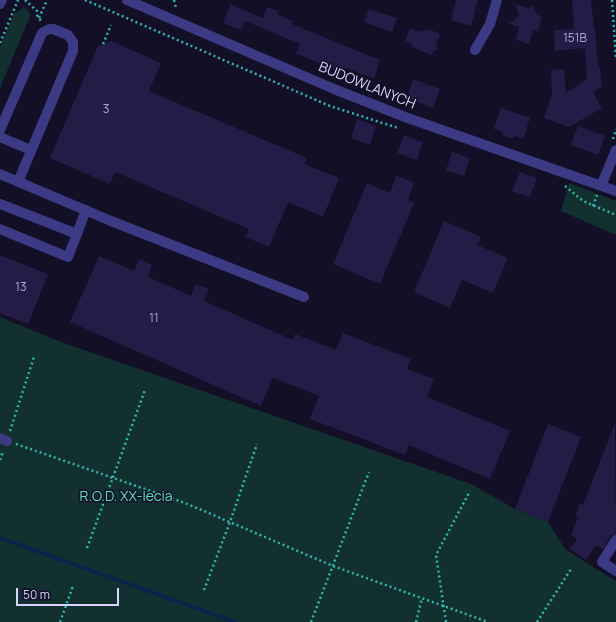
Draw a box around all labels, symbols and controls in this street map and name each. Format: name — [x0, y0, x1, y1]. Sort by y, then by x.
house number: 151B — [563, 32, 587, 46]
street label: BUDOWLANYCH — [316, 59, 418, 113]
house number: 3 — [103, 103, 109, 117]
house number: 13 — [15, 281, 27, 295]
house number: 11 — [149, 312, 159, 326]
park label: R.O.D. XX-lecia — [80, 489, 172, 505]
scale bar — [18, 580, 121, 606]
text: 50 m — [23, 586, 50, 603]

